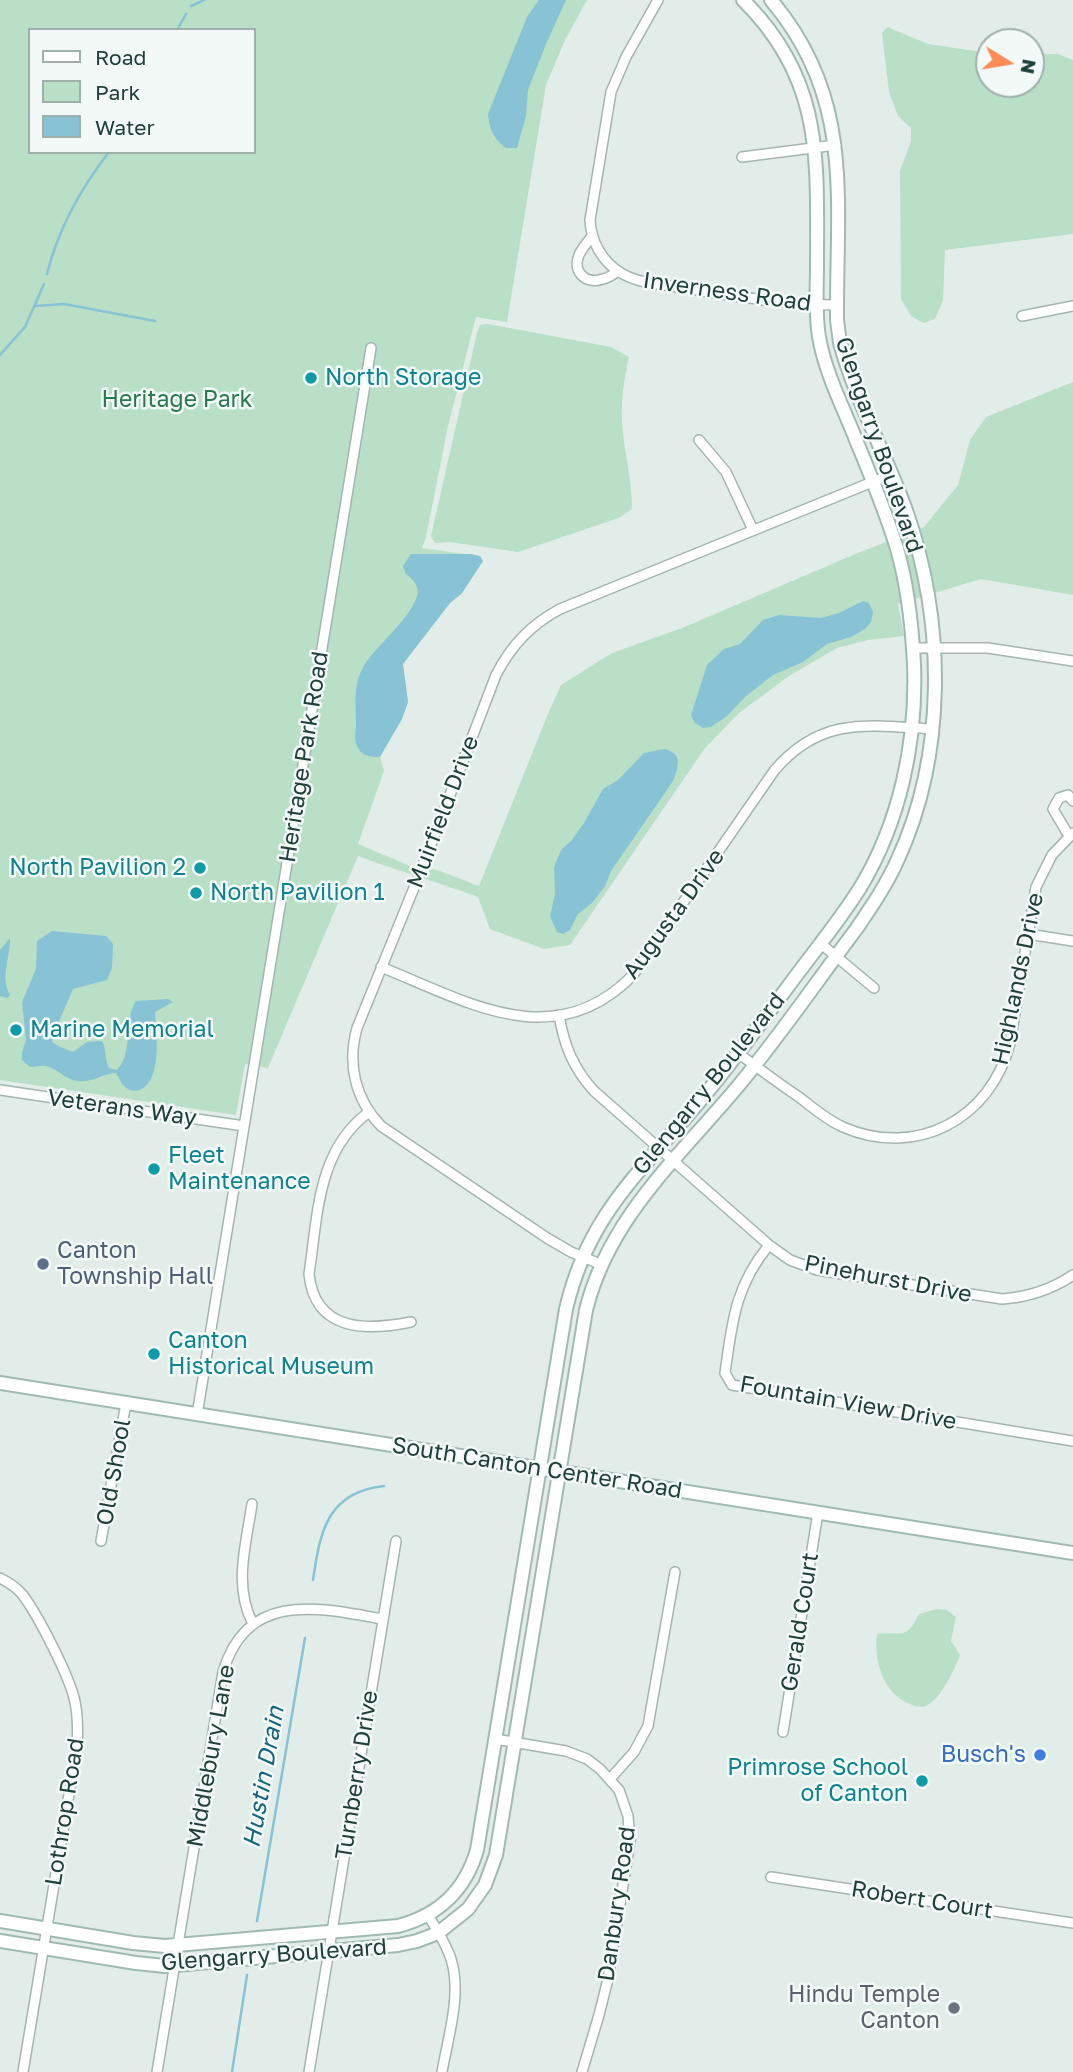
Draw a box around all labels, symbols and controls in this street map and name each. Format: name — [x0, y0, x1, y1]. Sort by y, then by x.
legend — [28, 28, 256, 154]
north arrow — [975, 28, 1045, 98]
text: Road — [95, 44, 146, 70]
text: N — [1016, 57, 1042, 76]
text: Park — [95, 79, 140, 105]
text: Water — [95, 114, 155, 140]
street label: Inverness Road — [641, 267, 813, 317]
street label: Glengarry Boulevard — [829, 333, 929, 557]
place label: North Storage — [325, 364, 481, 392]
marker: North Storage — [303, 370, 319, 386]
park label: Heritage Park — [101, 386, 253, 414]
street label: Heritage Park Road — [274, 650, 334, 864]
street label: Muirfield Drive — [401, 732, 485, 892]
street label: Augusta Drive — [618, 844, 730, 984]
place label: North Pavilion 2 — [9, 854, 186, 882]
marker: North Pavilion 2 — [192, 860, 208, 876]
place label: North Pavilion 1 — [210, 879, 385, 907]
marker: North Pavilion 1 — [188, 885, 204, 901]
street label: Highlands Drive — [986, 890, 1050, 1068]
street label: Glengarry Boulevard — [627, 987, 791, 1181]
place label: Marine Memorial — [30, 1016, 214, 1044]
marker: Marine Memorial — [8, 1022, 24, 1038]
street label: Veterans Way — [46, 1084, 198, 1132]
place label: Fleet Maintenance — [168, 1142, 311, 1196]
marker: Fleet Maintenance — [146, 1161, 162, 1177]
place label: Canton Township Hall — [57, 1237, 213, 1291]
street label: Pinehurst Drive — [802, 1249, 974, 1309]
marker: Canton Township Hall — [35, 1256, 51, 1272]
place label: Canton Historical Museum — [168, 1327, 374, 1381]
marker: Canton Historical Museum — [146, 1346, 162, 1362]
street label: Fountain View Drive — [738, 1370, 958, 1436]
street label: Old Shool — [91, 1416, 137, 1528]
street label: South Canton Center Road — [390, 1431, 684, 1505]
street label: Gerald Court — [775, 1551, 825, 1693]
street label: Middlebury Lane — [181, 1663, 241, 1849]
street label: Turnberry Drive — [330, 1688, 384, 1862]
water label: Hustin Drain — [237, 1704, 291, 1850]
street label: Lothrop Road — [40, 1736, 90, 1888]
place label: Busch's — [941, 1741, 1026, 1769]
marker: Busch's — [1032, 1747, 1048, 1763]
place label: Primrose School of Canton — [727, 1754, 908, 1808]
marker: Primrose School of Canton — [914, 1773, 930, 1789]
street label: Danbury Road — [592, 1825, 642, 1983]
street label: Robert Court — [849, 1875, 995, 1925]
street label: Glengarry Boulevard — [160, 1933, 388, 1977]
place label: Hindu Temple Canton — [788, 1981, 940, 2035]
marker: Hindu Temple Canton — [946, 2000, 962, 2016]

